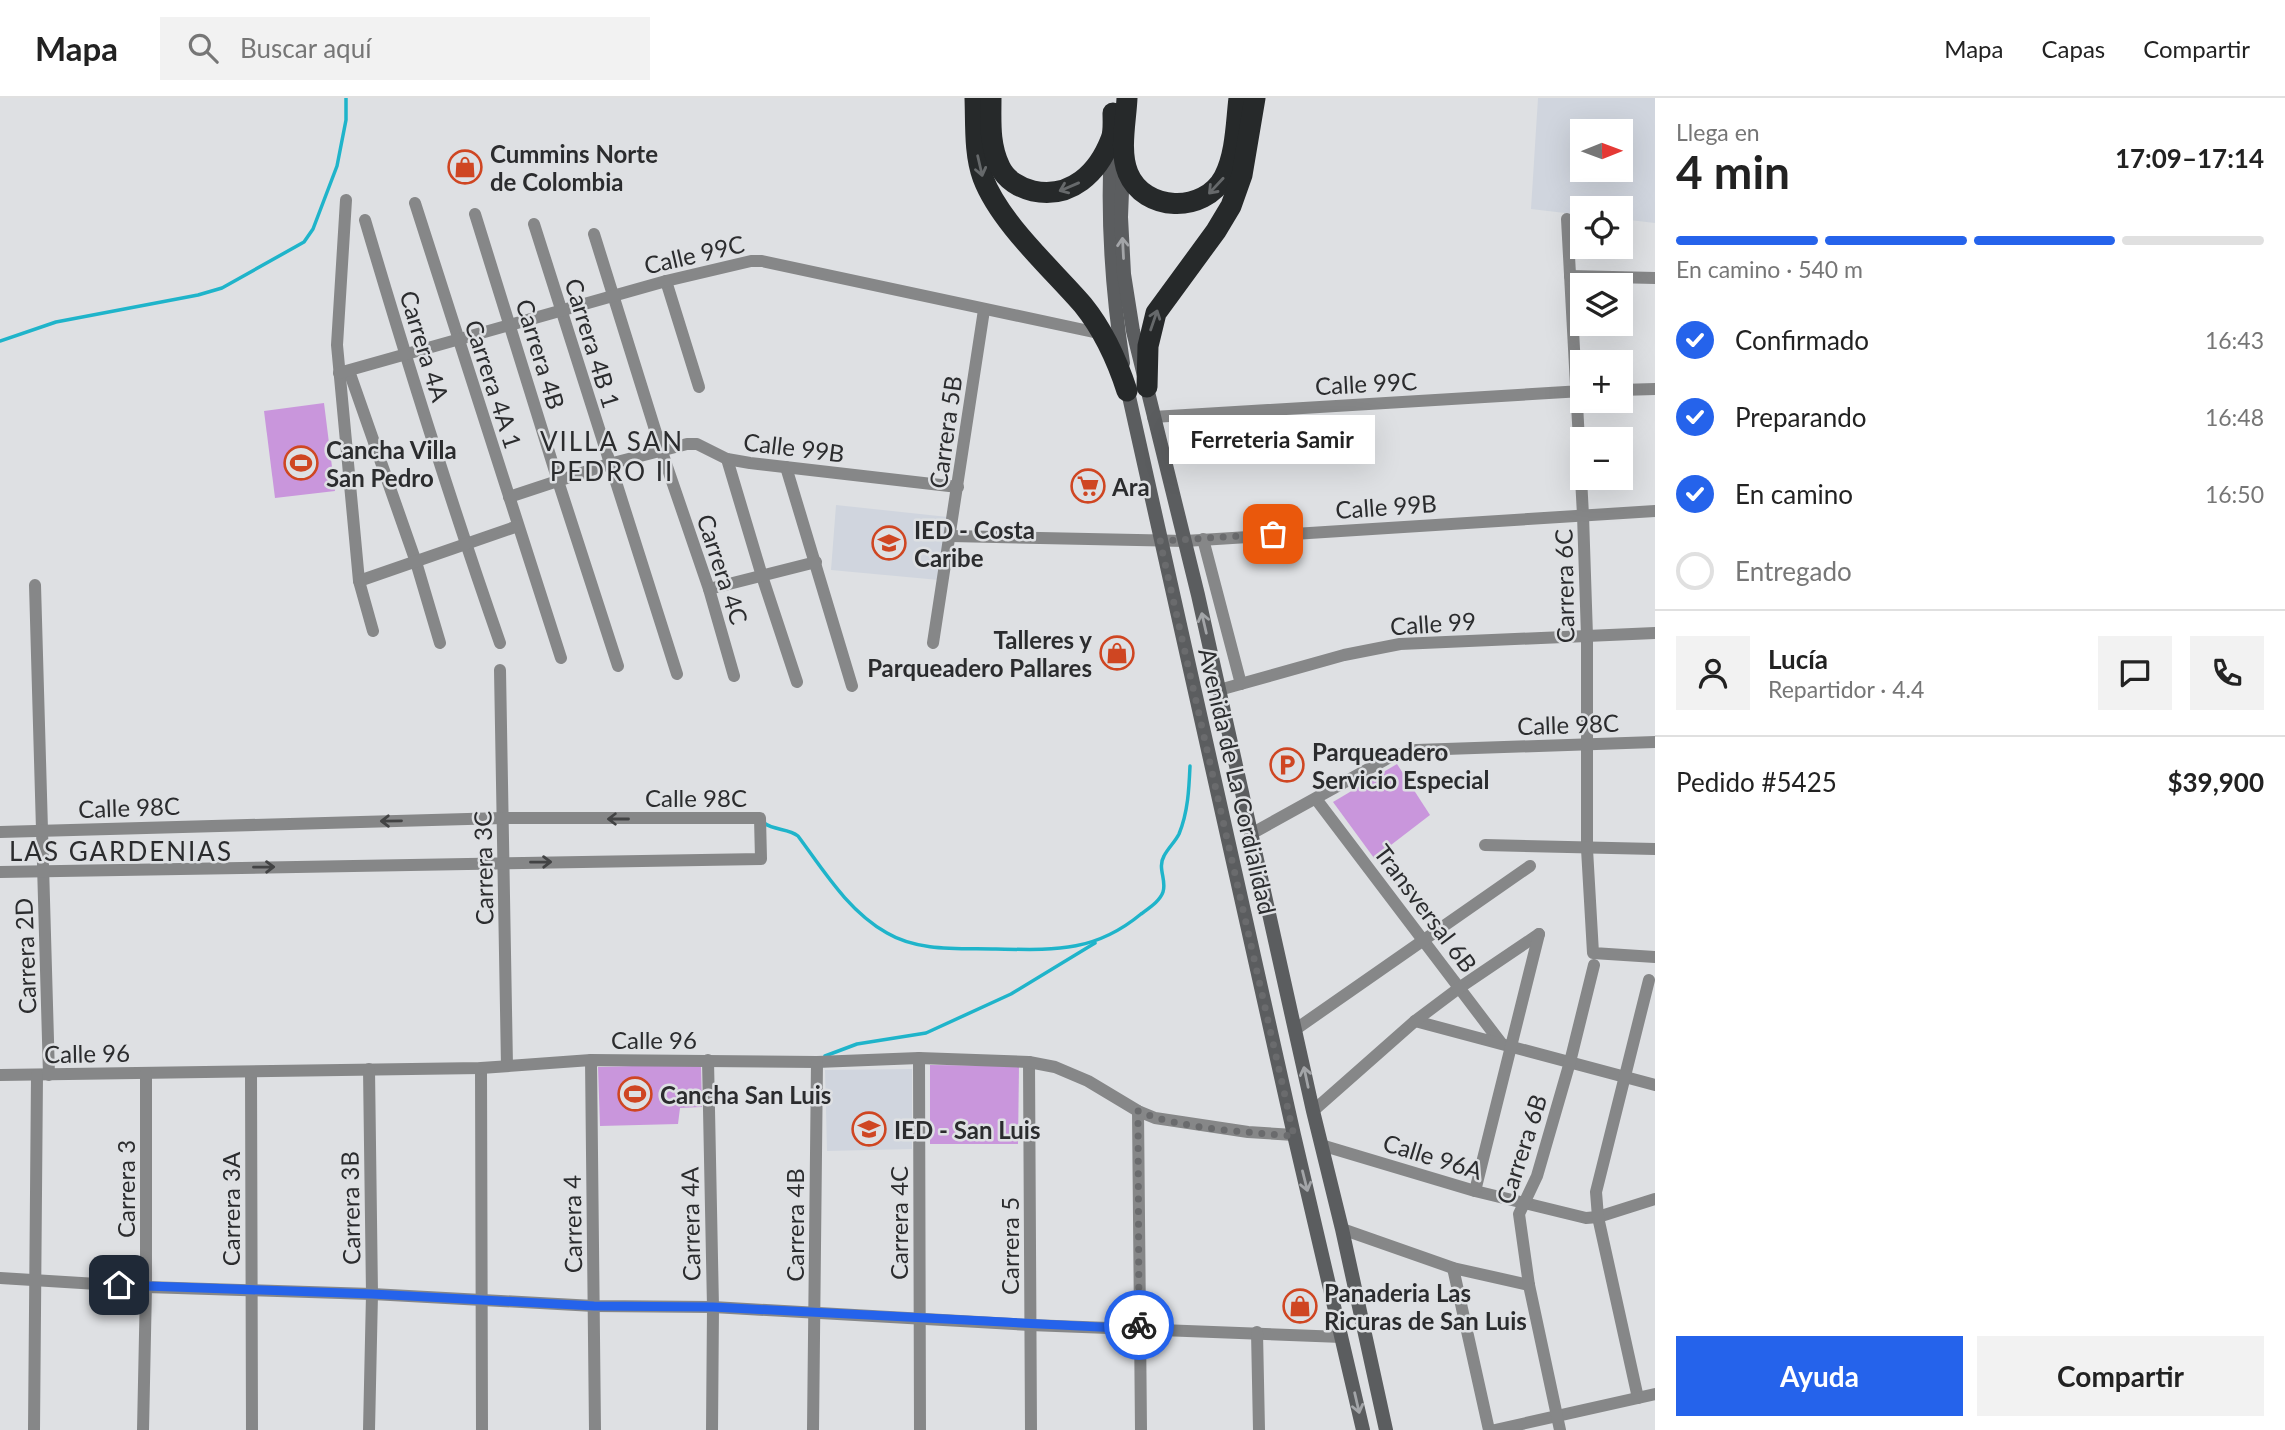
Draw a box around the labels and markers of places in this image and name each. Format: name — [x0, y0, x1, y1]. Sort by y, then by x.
place label: Cummins Norte de Colombia — [490, 139, 658, 196]
shop icon: Cummins Norte de Colombia — [446, 148, 484, 186]
callout: Ferreteria Samir — [1170, 415, 1376, 464]
place label: Cancha Villa San Pedro — [326, 435, 457, 492]
sports icon: Cancha Villa San Pedro — [282, 444, 320, 482]
supermarket icon: Ara — [1069, 467, 1107, 505]
place label: Ara — [1111, 472, 1150, 501]
pin — [1243, 504, 1303, 564]
place label: IED - Costa Caribe — [914, 515, 1035, 572]
school or university icon: IED - Costa Caribe — [870, 524, 908, 562]
place label: Talleres y Parqueadero Pallares — [867, 625, 1092, 682]
shop icon: Talleres y Parqueadero Pallares — [1098, 634, 1136, 672]
place label: Parqueadero Servicio Especial — [1312, 737, 1489, 794]
parking icon: Parqueadero Servicio Especial — [1268, 746, 1306, 784]
sports icon: Cancha San Luis — [616, 1075, 654, 1113]
place label: Cancha San Luis — [660, 1080, 831, 1109]
school or university icon: IED - San Luis — [850, 1110, 888, 1148]
place label: IED - San Luis — [894, 1115, 1041, 1144]
pin — [89, 1255, 149, 1315]
place label: Panaderia Las Ricuras de San Luis — [1324, 1278, 1527, 1335]
shop icon: Panaderia Las Ricuras de San Luis — [1281, 1287, 1319, 1325]

